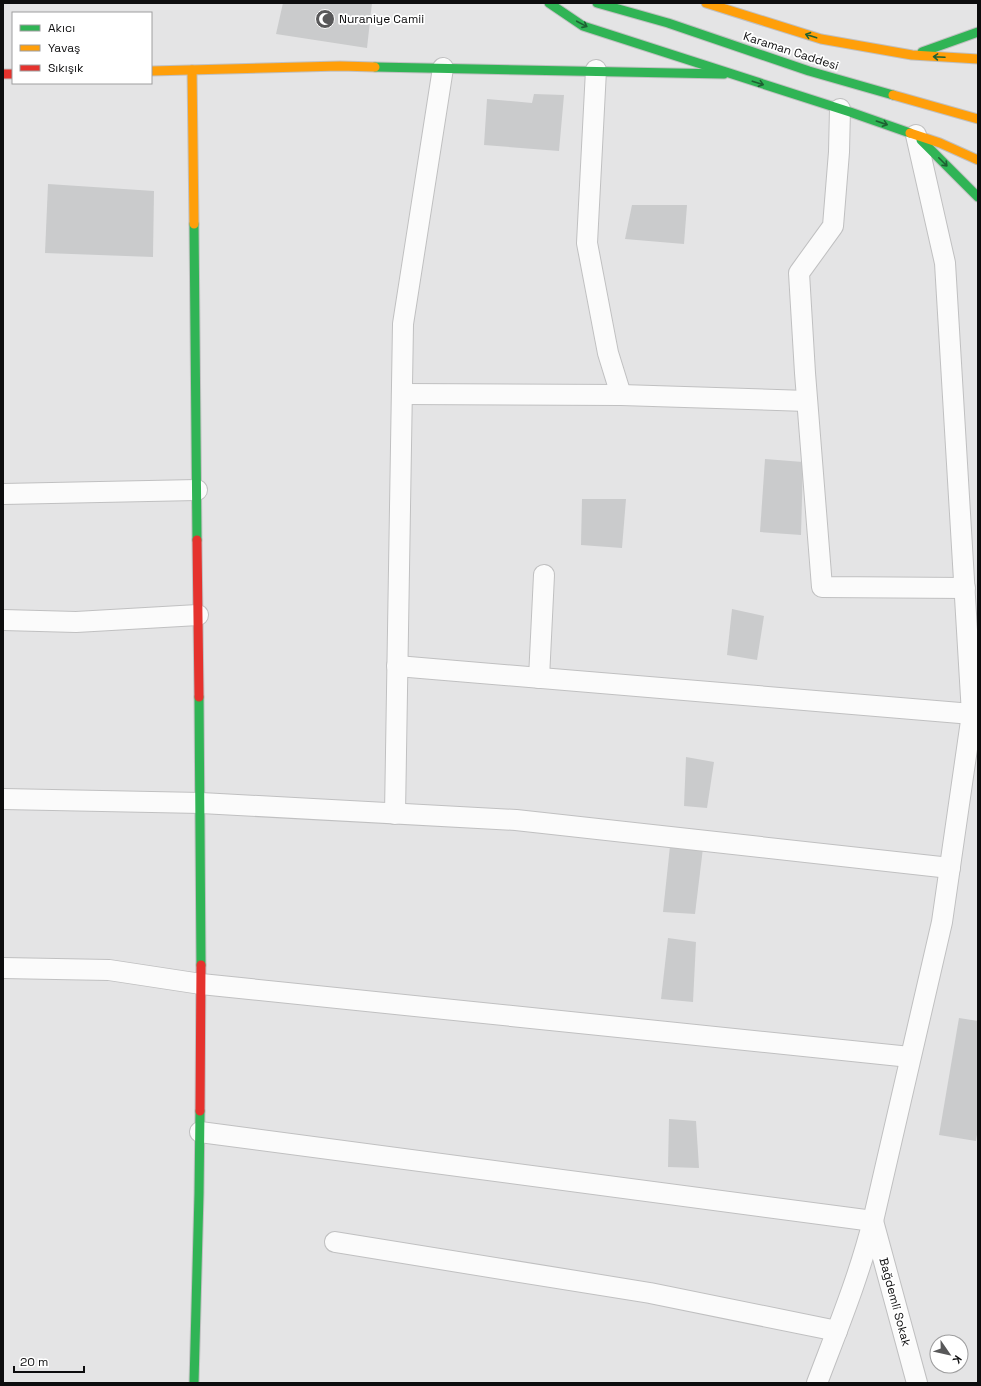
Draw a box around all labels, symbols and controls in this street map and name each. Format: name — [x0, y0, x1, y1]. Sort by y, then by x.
mosque icon: Nuraniye Camii — [314, 8, 336, 30]
place label: Nuraniye Camii — [339, 11, 424, 27]
legend — [12, 12, 152, 84]
text: Akıcı — [48, 20, 75, 36]
one-way arrow — [576, 21, 588, 29]
street label: Karaman Caddesi — [741, 28, 841, 74]
one-way arrow — [805, 32, 818, 39]
text: Yavaş — [48, 40, 80, 56]
one-way arrow — [933, 53, 946, 60]
text: Sıkışık — [48, 60, 84, 76]
one-way arrow — [752, 79, 764, 87]
one-way arrow — [875, 120, 888, 127]
one-way arrow — [938, 157, 948, 167]
street label: Bağdemli Sokak — [876, 1256, 915, 1349]
north arrow — [929, 1334, 969, 1374]
scale bar — [14, 1348, 84, 1374]
text: K — [949, 1353, 965, 1366]
text: 20 m — [20, 1354, 48, 1370]

